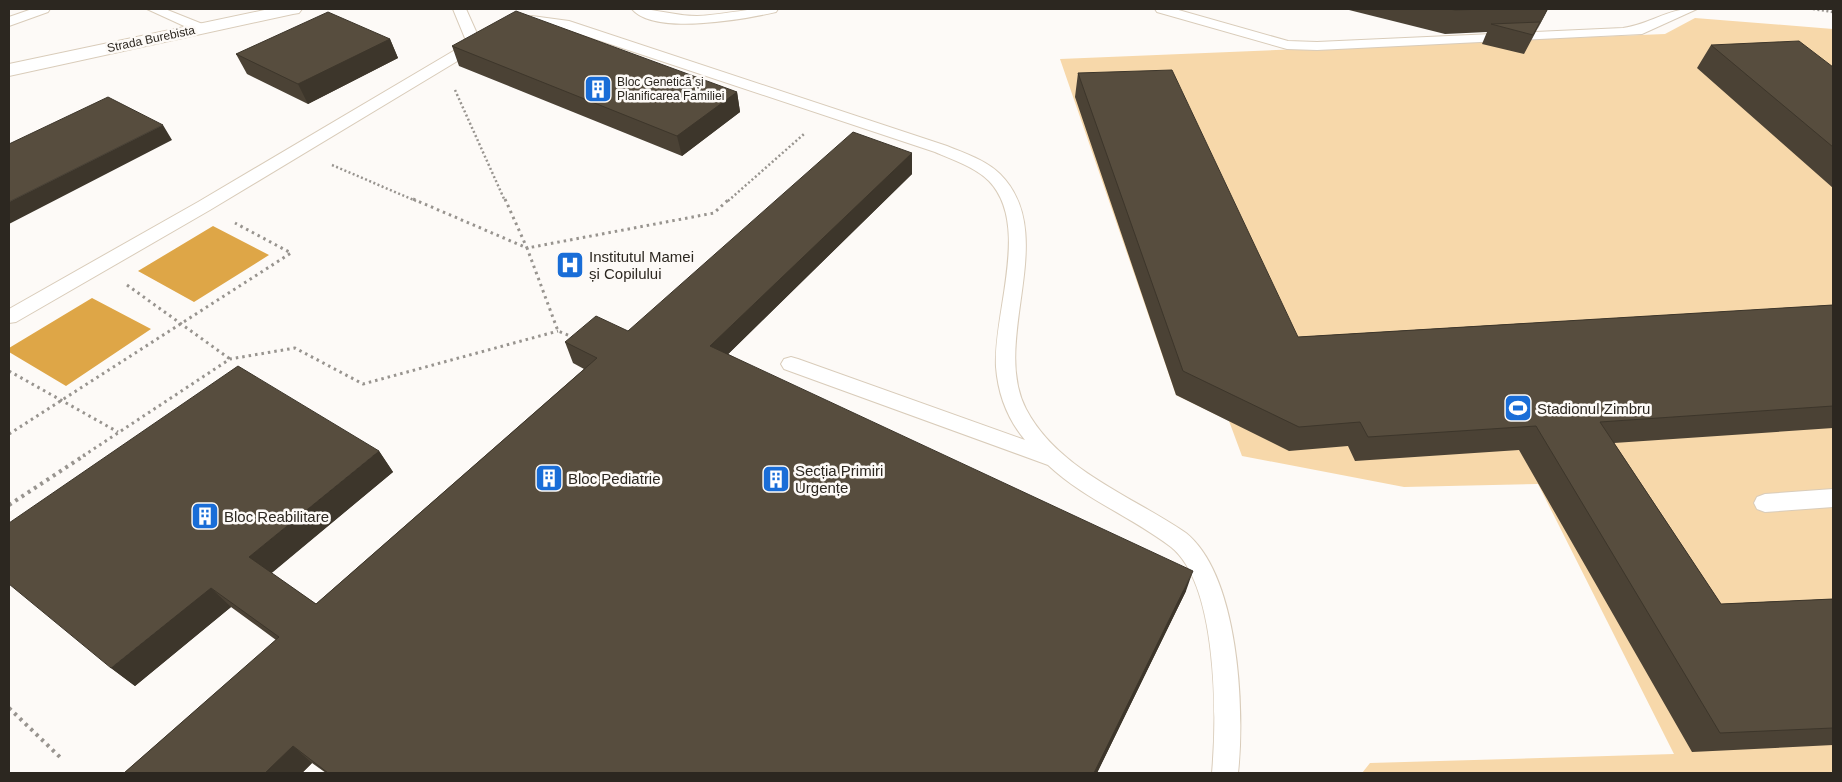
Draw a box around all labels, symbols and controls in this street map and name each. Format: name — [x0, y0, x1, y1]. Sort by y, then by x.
street label: Strada Burebista — [106, 23, 196, 55]
building icon: Bloc Genetică și Planificarea Familiei — [583, 74, 613, 104]
place label: Bloc Genetică și Planificarea Familiei — [617, 75, 724, 103]
place label: Institutul Mamei și Copilului — [589, 248, 694, 282]
hospital icon: Institutul Mamei și Copilului — [555, 250, 585, 280]
sports icon: Stadionul Zimbru — [1503, 393, 1533, 423]
place label: Stadionul Zimbru — [1537, 400, 1650, 417]
place label: Secția Primiri Urgențe — [795, 462, 883, 496]
building icon: Bloc Pediatrie — [534, 463, 564, 493]
building icon: Secția Primiri Urgențe — [761, 464, 791, 494]
place label: Bloc Pediatrie — [568, 470, 661, 487]
building icon: Bloc Reabilitare — [190, 501, 220, 531]
place label: Bloc Reabilitare — [224, 508, 329, 525]

